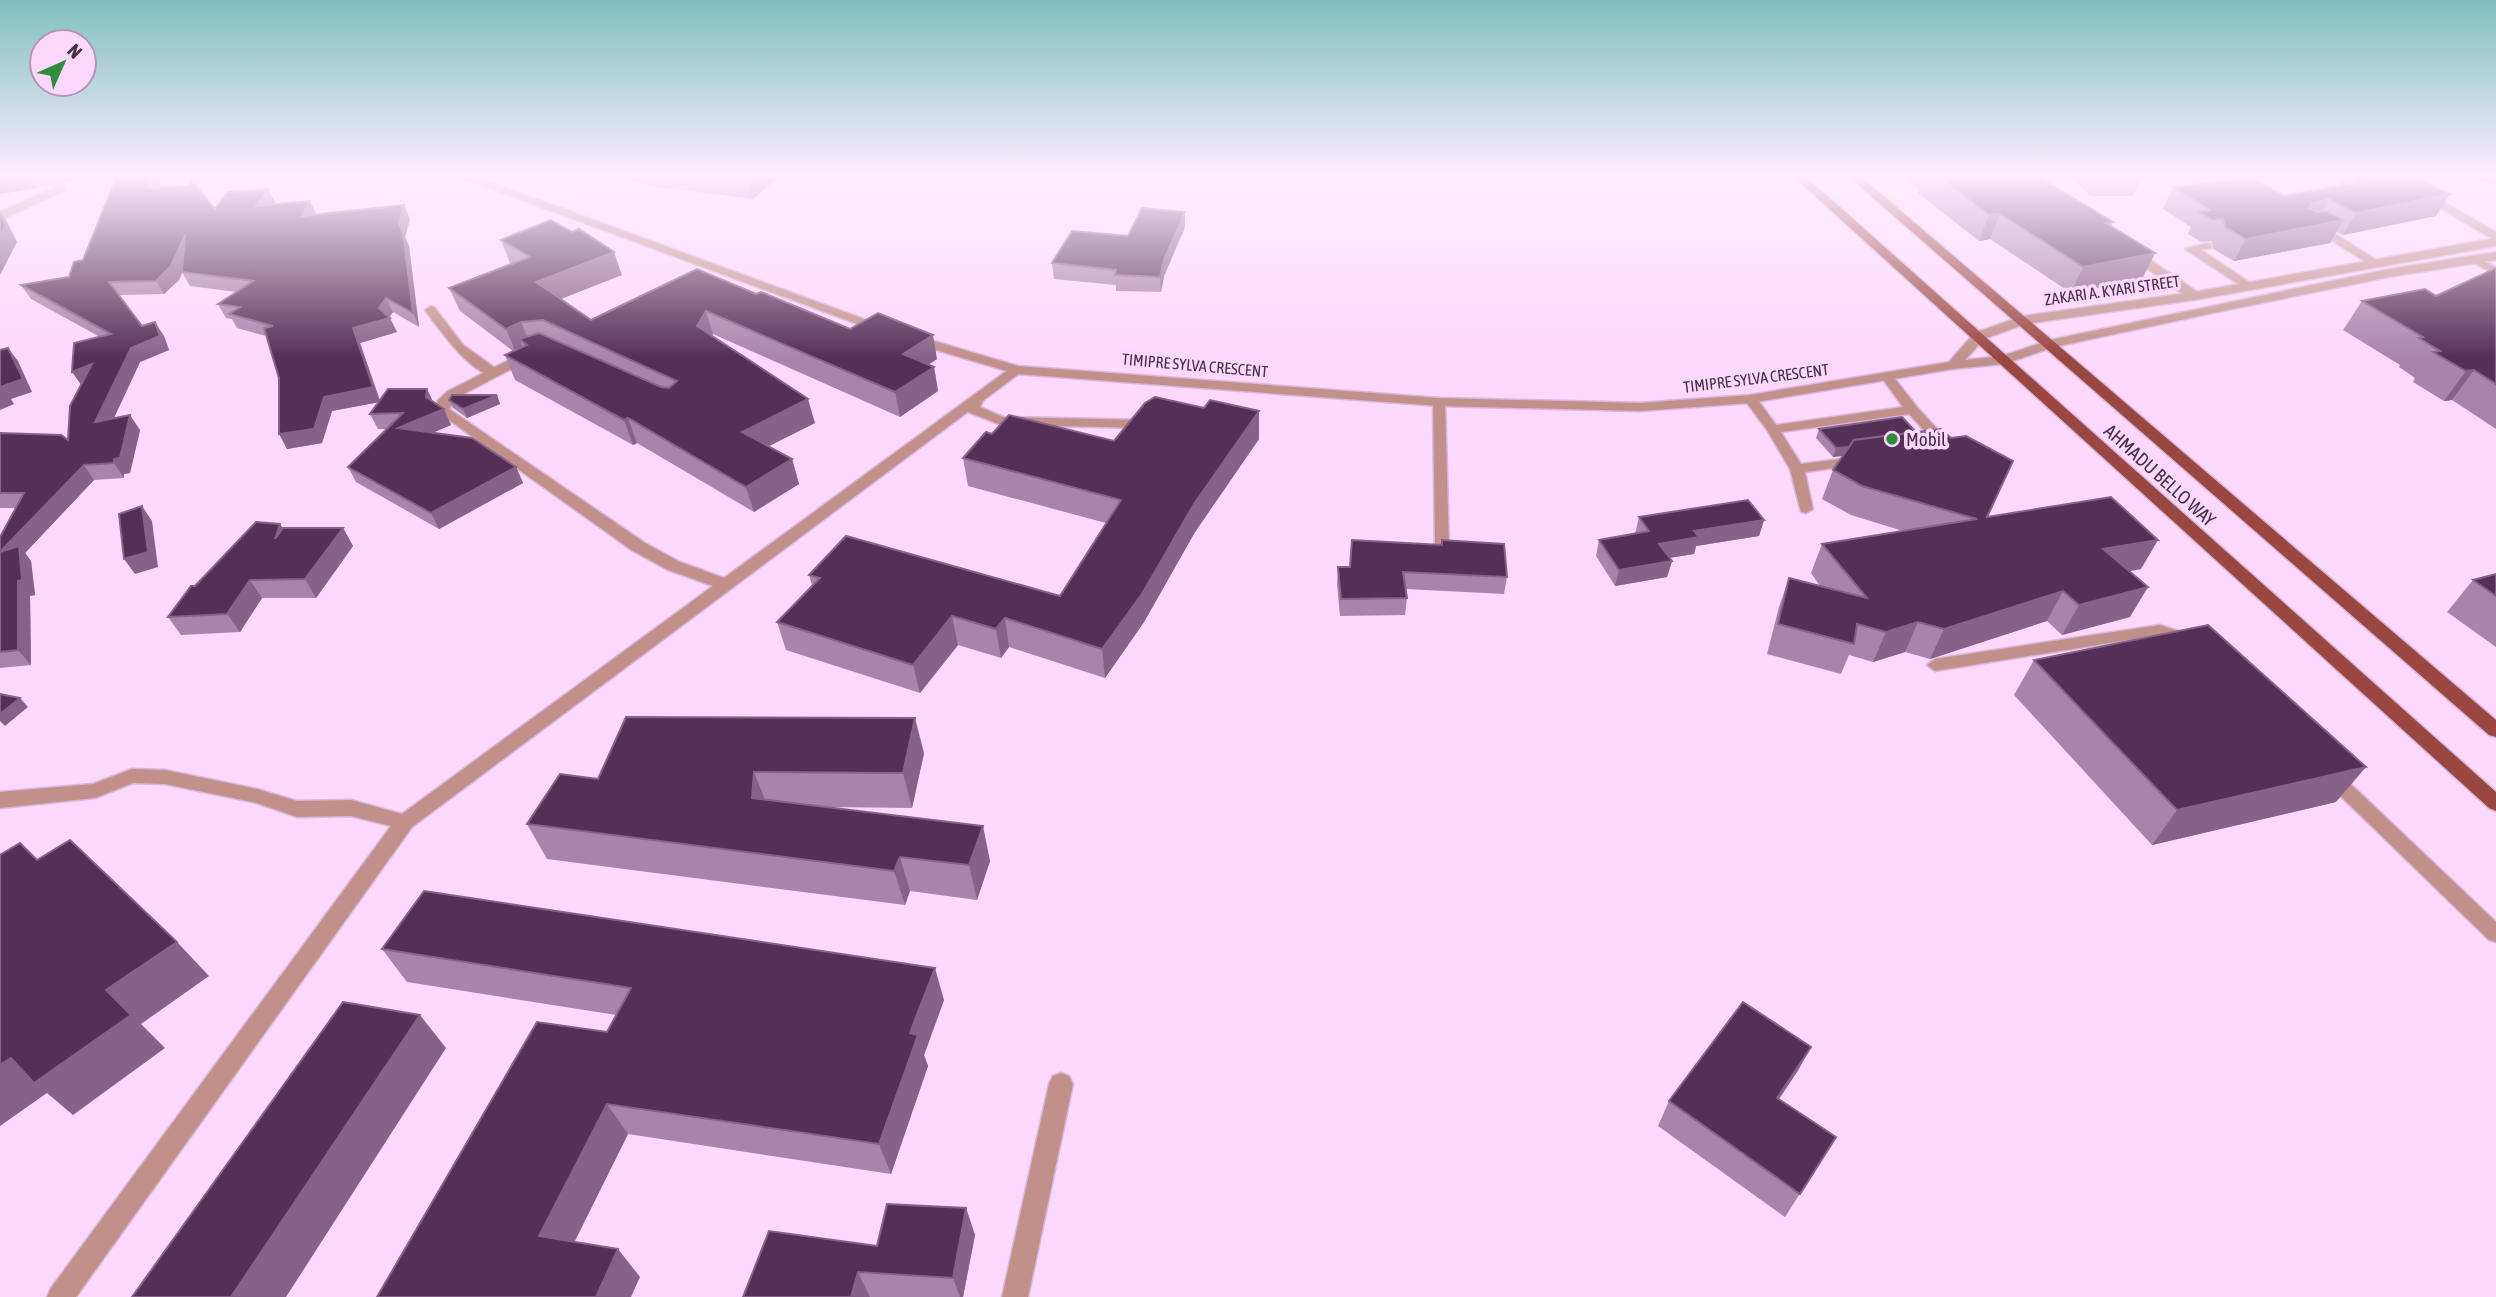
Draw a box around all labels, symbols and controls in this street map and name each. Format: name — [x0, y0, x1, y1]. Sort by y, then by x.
north arrow — [28, 28, 98, 98]
text: N — [63, 39, 87, 63]
street label: ZAKARI A. KYARI STREET — [2043, 272, 2181, 308]
street label: TIMIPRE SYLVA CRESCENT — [1121, 350, 1269, 380]
street label: TIMIPRE SYLVA CRESCENT — [1682, 360, 1830, 396]
street label: AHMADU BELLO WAY — [2100, 419, 2221, 531]
place label: Mobil — [1906, 428, 1946, 450]
marker: Mobil — [1884, 431, 1900, 447]

